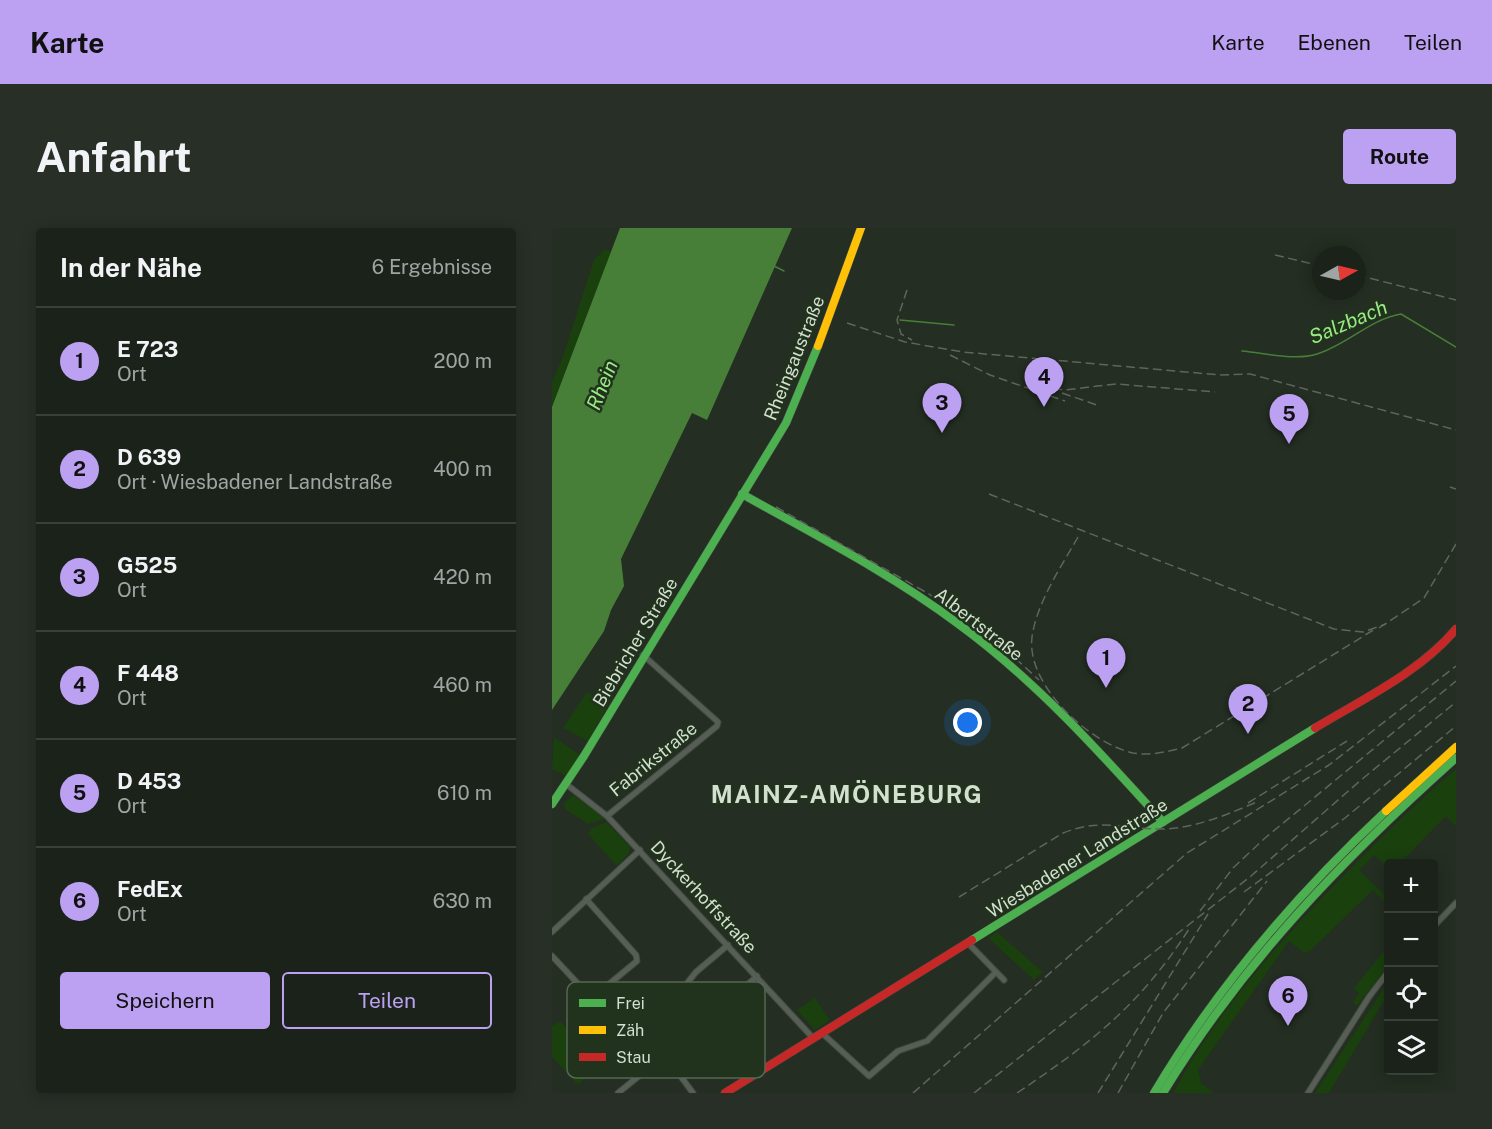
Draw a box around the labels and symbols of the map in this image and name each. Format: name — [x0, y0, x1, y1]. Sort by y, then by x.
north arrow — [1312, 246, 1366, 300]
street label: Rheingaustraße — [759, 293, 829, 423]
water label: Salzbach — [1305, 295, 1391, 349]
water label: Rhein — [581, 357, 623, 413]
pin: 4 — [1024, 358, 1064, 407]
pin: 3 — [922, 384, 962, 433]
pin: 5 — [1270, 394, 1308, 444]
street label: Biebricher Straße — [588, 574, 682, 710]
street label: Albertstraße — [931, 583, 1027, 665]
pin: 1 — [1086, 638, 1126, 688]
pin: 2 — [1228, 684, 1268, 734]
your location — [953, 708, 982, 737]
street label: Fabrikstraße — [605, 717, 701, 801]
district label: MAINZ-AMÖNEBURG — [711, 780, 983, 808]
street label: Wiesbadener Landstraße — [983, 794, 1171, 922]
street label: Dyckerhoffstraße — [647, 837, 761, 957]
pin: 6 — [1268, 976, 1308, 1026]
legend — [567, 982, 765, 1078]
text: Frei — [616, 994, 645, 1013]
text: Zäh — [616, 1021, 644, 1040]
text: Stau — [616, 1048, 651, 1067]

